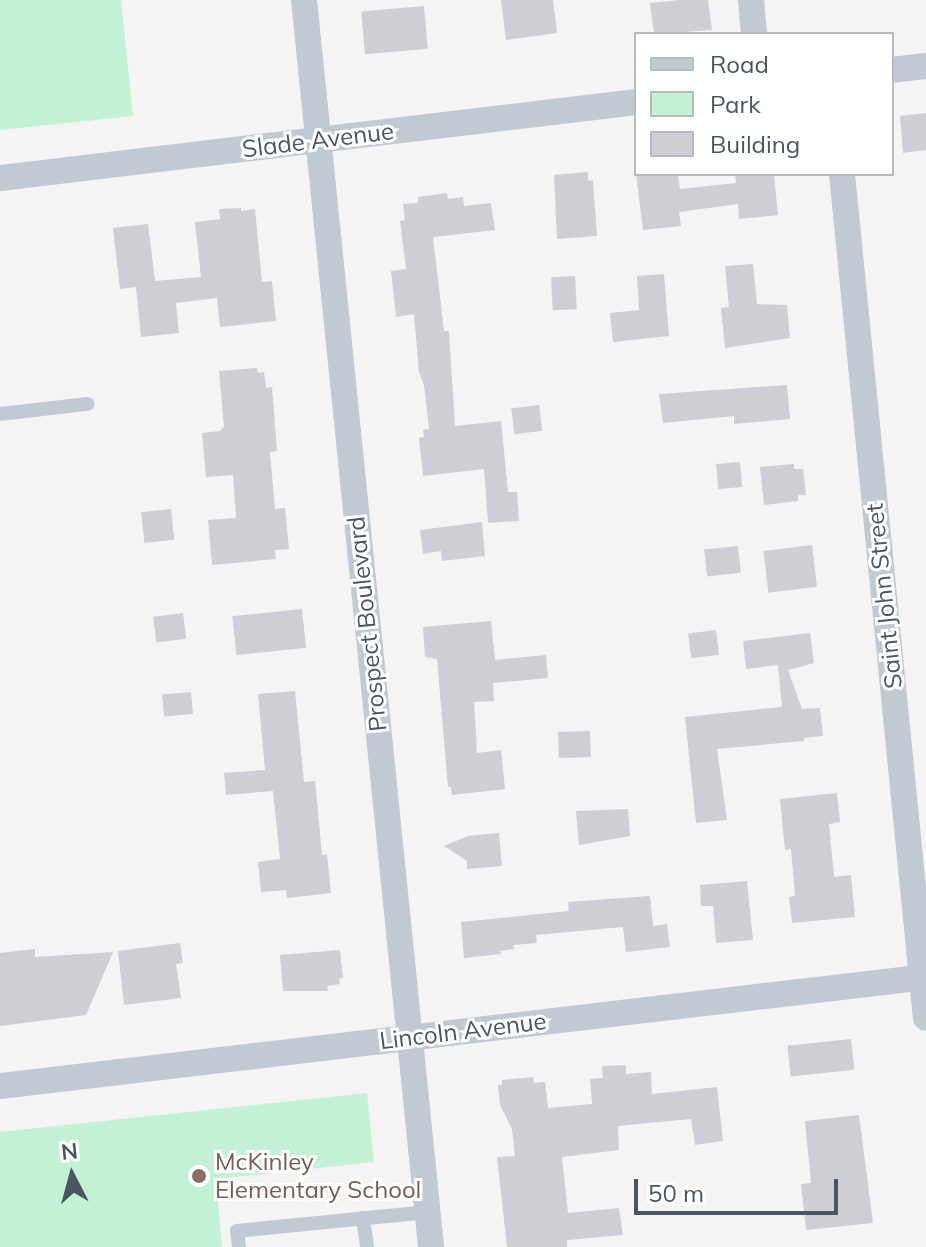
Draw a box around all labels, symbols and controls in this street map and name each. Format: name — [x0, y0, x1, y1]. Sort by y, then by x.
legend — [634, 32, 894, 176]
text: Road — [710, 49, 769, 79]
text: Park — [710, 89, 761, 119]
street label: Slade Avenue — [241, 116, 395, 164]
text: Building — [710, 129, 800, 159]
street label: Saint John Street — [860, 502, 908, 690]
street label: Prospect Boulevard — [341, 515, 393, 733]
street label: Lincoln Avenue — [378, 1006, 548, 1056]
north arrow — [32, 1135, 112, 1215]
text: N — [60, 1136, 79, 1166]
place label: McKinley Elementary School — [215, 1148, 421, 1204]
scale bar — [638, 1163, 842, 1213]
marker: McKinley Elementary School — [190, 1167, 208, 1185]
text: 50 m — [648, 1178, 704, 1208]

